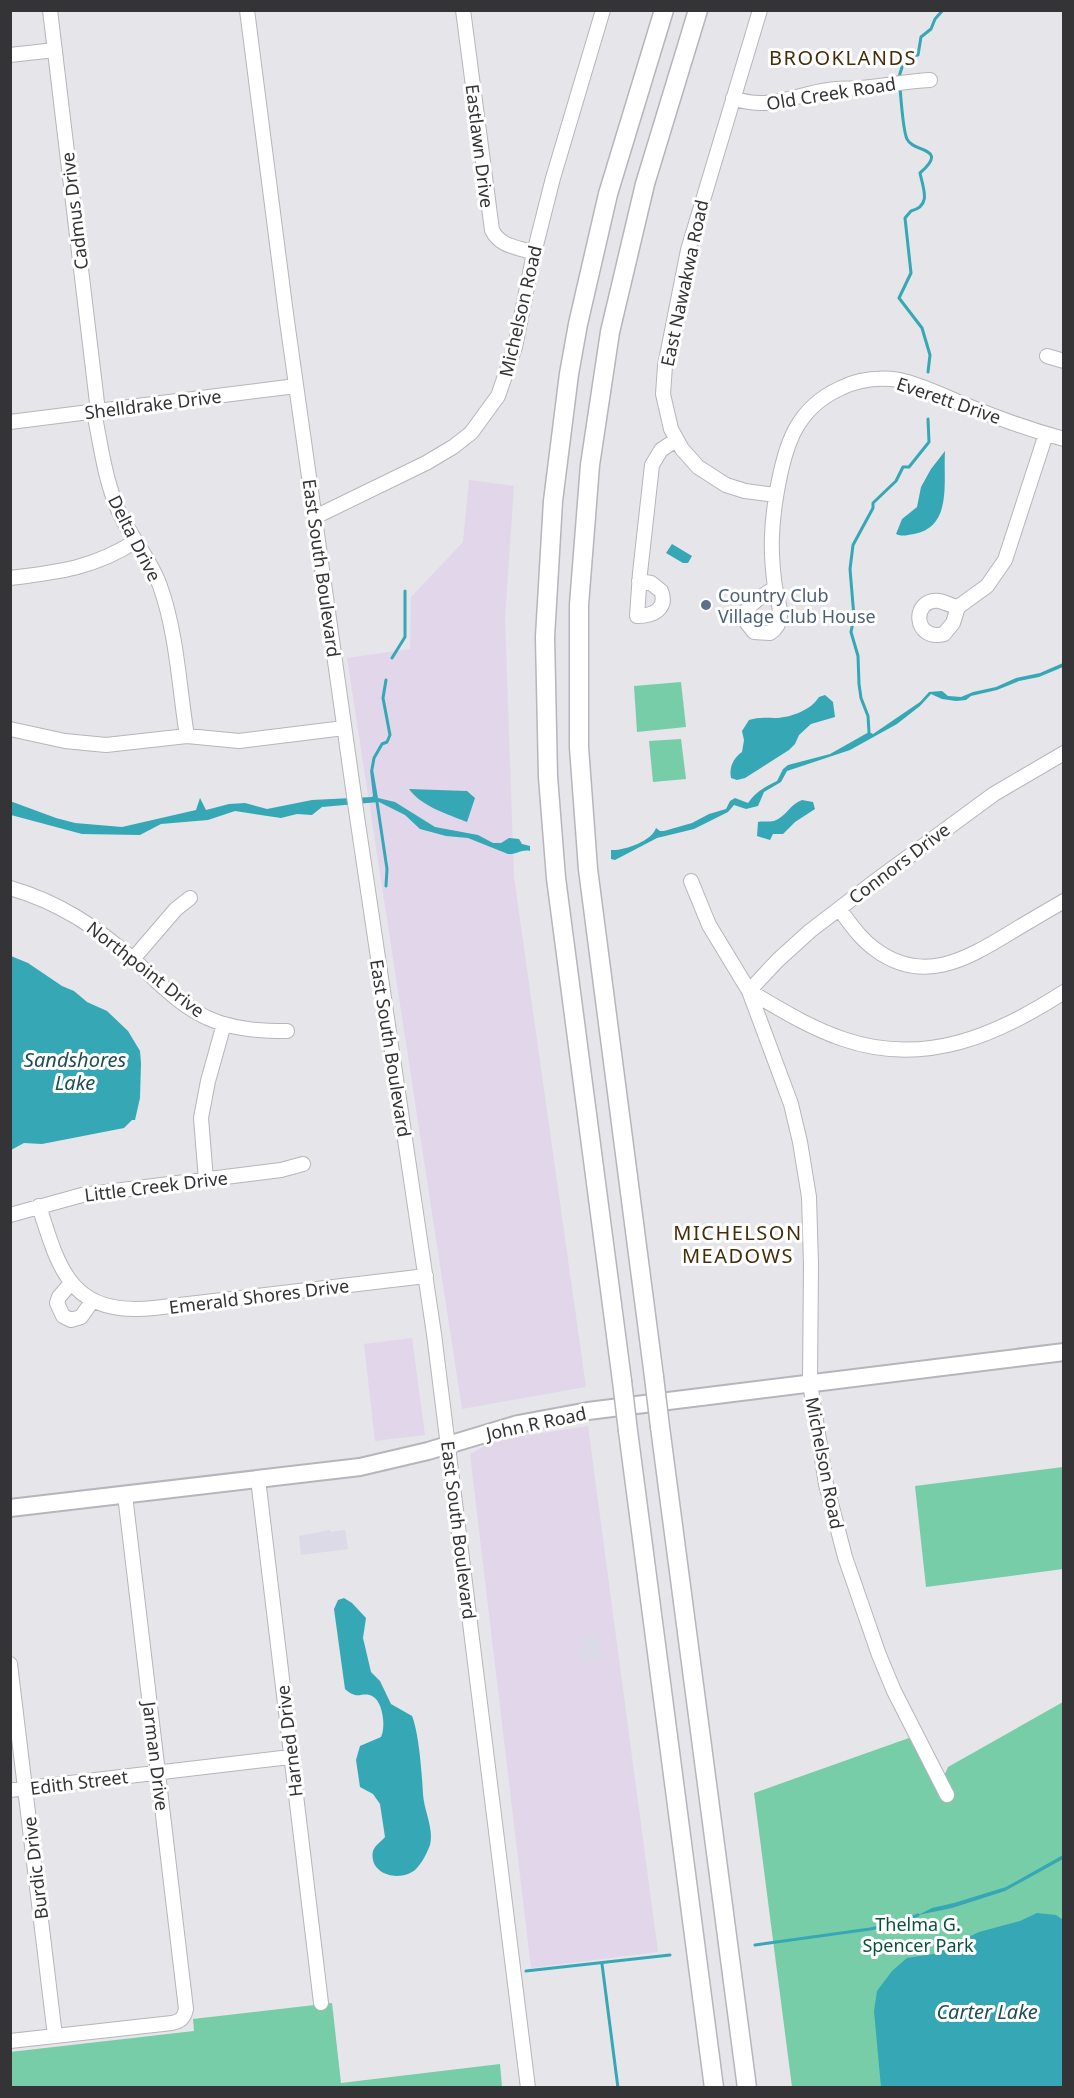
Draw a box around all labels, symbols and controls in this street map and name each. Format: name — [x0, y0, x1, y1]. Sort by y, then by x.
district label: BROOKLANDS — [769, 44, 917, 71]
street label: Old Creek Road — [765, 71, 897, 115]
street label: Eastlawn Drive — [461, 83, 499, 209]
street label: Cadmus Drive — [55, 151, 93, 271]
street label: East Nawakwa Road — [655, 197, 713, 369]
street label: Michelson Road — [493, 243, 547, 379]
street label: Everett Drive — [894, 371, 1004, 429]
street label: Shelldrake Drive — [83, 384, 223, 424]
street label: East South Boulevard — [298, 477, 346, 659]
street label: Delta Drive — [103, 491, 167, 585]
place label: Country Club Village Club House — [718, 583, 876, 628]
marker: Country Club Village Club House — [699, 598, 713, 612]
street label: Connors Drive — [844, 817, 954, 909]
street label: Northpoint Drive — [82, 916, 210, 1022]
street label: East South Boulevard — [365, 957, 417, 1139]
water label: Sandshores Lake — [24, 1046, 126, 1096]
street label: Little Creek Drive — [83, 1165, 229, 1207]
district label: MICHELSON MEADOWS — [673, 1219, 803, 1269]
street label: Emerald Shores Drive — [167, 1273, 351, 1319]
street label: Michelson Road — [800, 1395, 850, 1531]
street label: John R Road — [482, 1401, 588, 1446]
street label: East South Boulevard — [436, 1439, 482, 1621]
street label: Harned Drive — [270, 1684, 308, 1798]
street label: Jarman Drive — [137, 1698, 175, 1812]
street label: Edith Street — [29, 1764, 130, 1800]
street label: Burdic Drive — [17, 1815, 53, 1921]
park label: Thelma G. Spencer Park — [862, 1912, 974, 1957]
water label: Carter Lake — [936, 1998, 1038, 2025]

